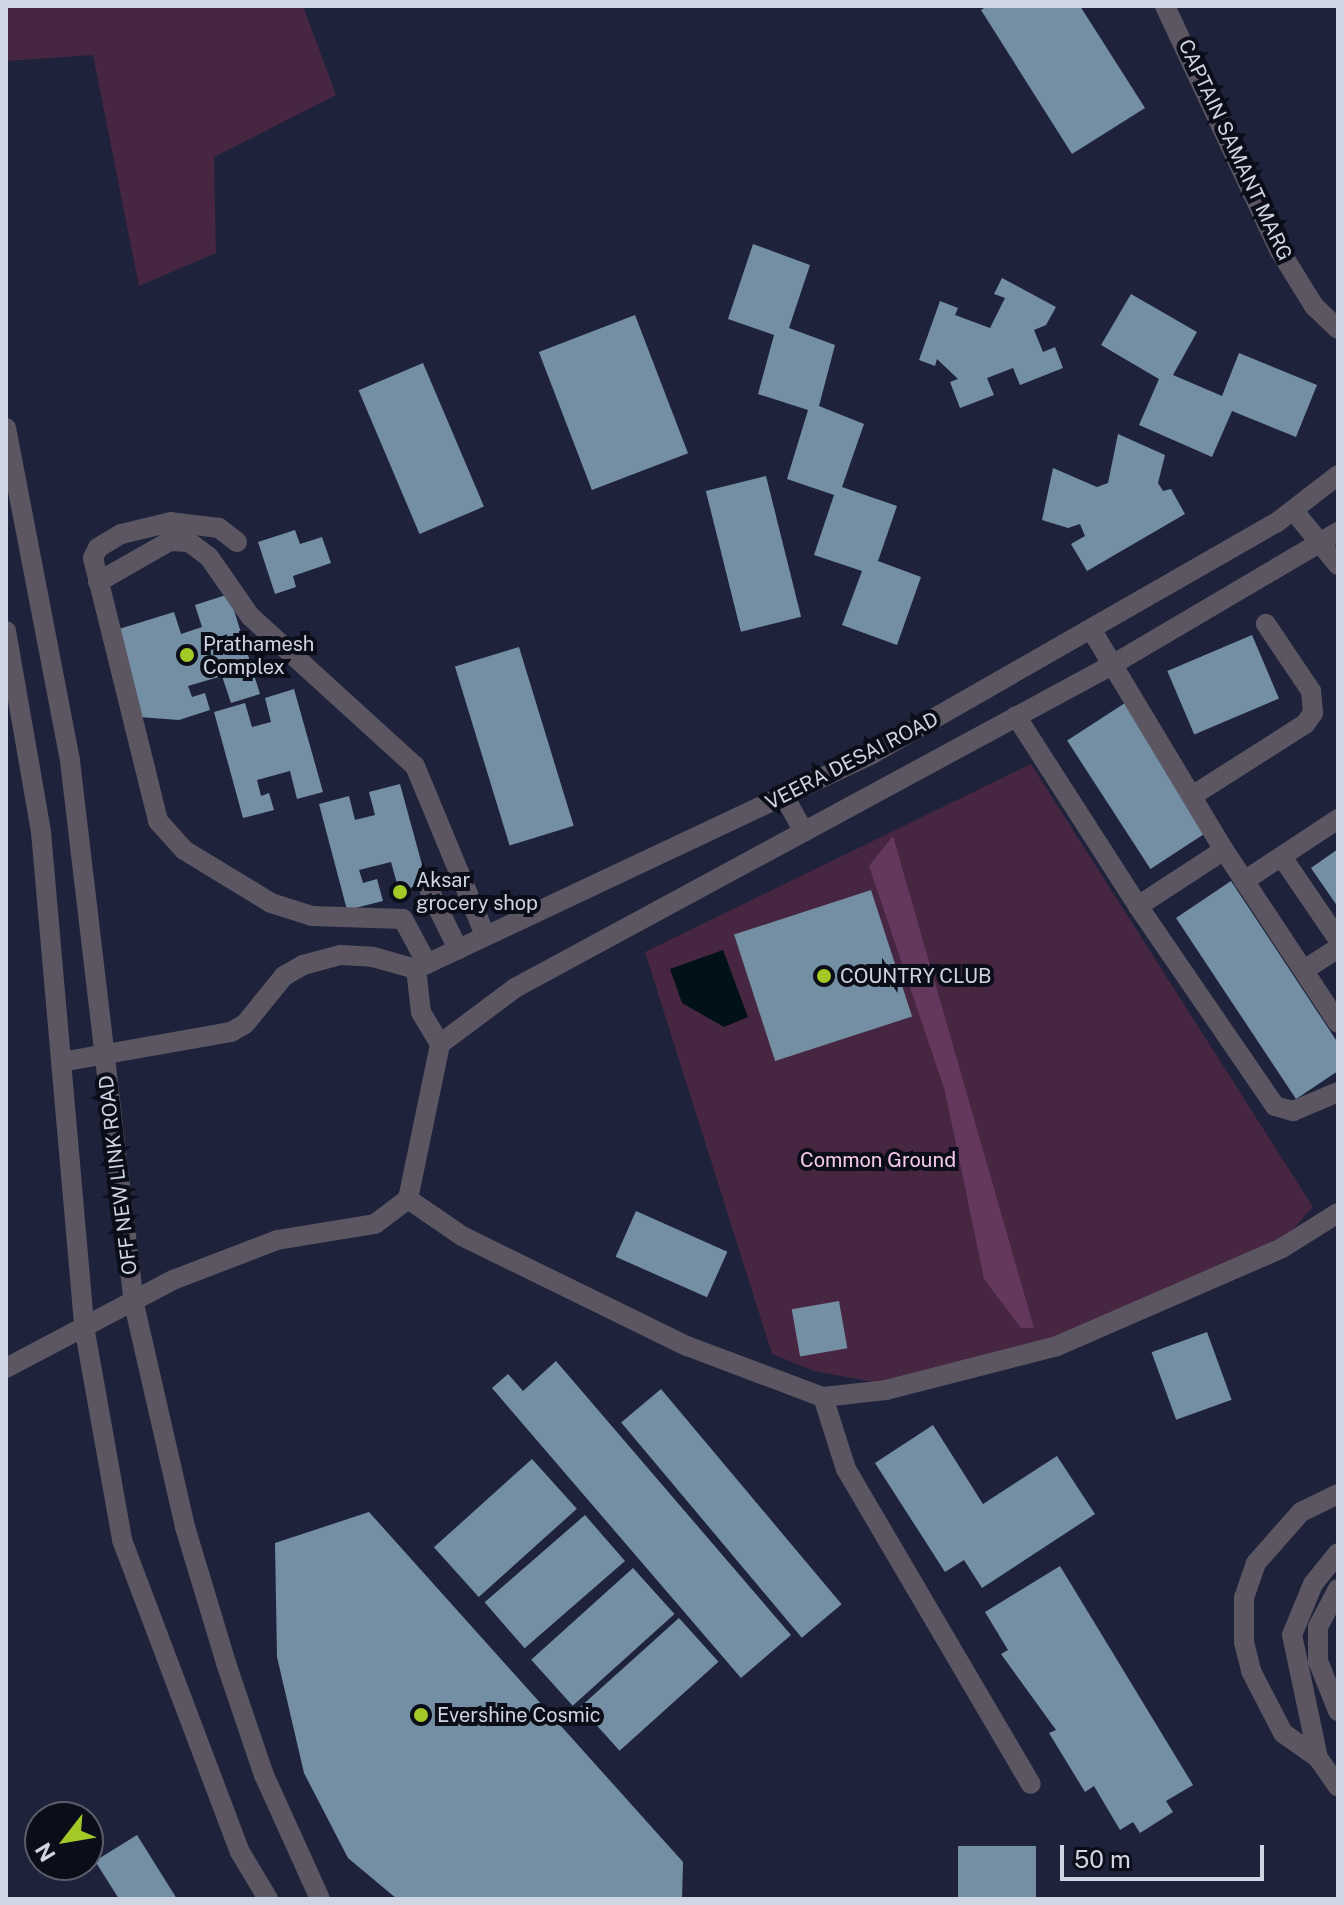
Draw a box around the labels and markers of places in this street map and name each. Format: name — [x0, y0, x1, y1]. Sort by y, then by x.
place label: Prathamesh Complex — [203, 632, 314, 679]
marker: Prathamesh Complex — [178, 646, 196, 664]
place label: Aksar grocery shop — [416, 868, 538, 915]
marker: Aksar grocery shop — [391, 883, 409, 901]
place label: COUNTRY CLUB — [840, 964, 992, 988]
marker: COUNTRY CLUB — [815, 967, 833, 985]
place label: Evershine Cosmic — [437, 1703, 601, 1727]
marker: Evershine Cosmic — [412, 1706, 430, 1724]

